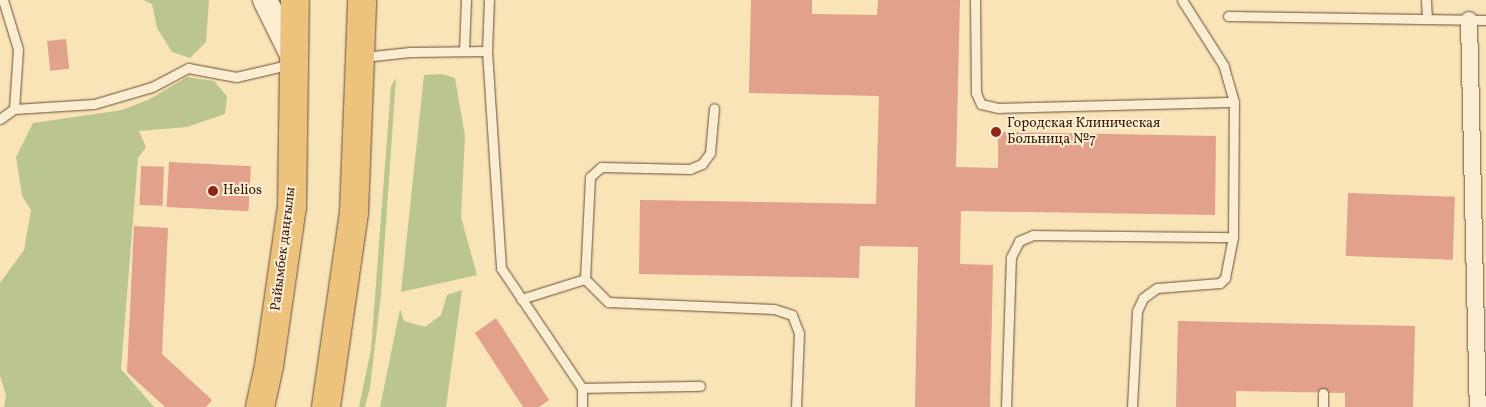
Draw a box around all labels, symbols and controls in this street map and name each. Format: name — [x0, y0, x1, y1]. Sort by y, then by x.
place label: Городская Клиническая Больница №7 — [1007, 116, 1160, 148]
marker: Городская Клиническая Больница №7 — [989, 125, 1003, 139]
place label: Helios — [223, 183, 262, 199]
marker: Helios — [207, 185, 219, 197]
street label: Райымбек даңғылы — [268, 186, 300, 312]

